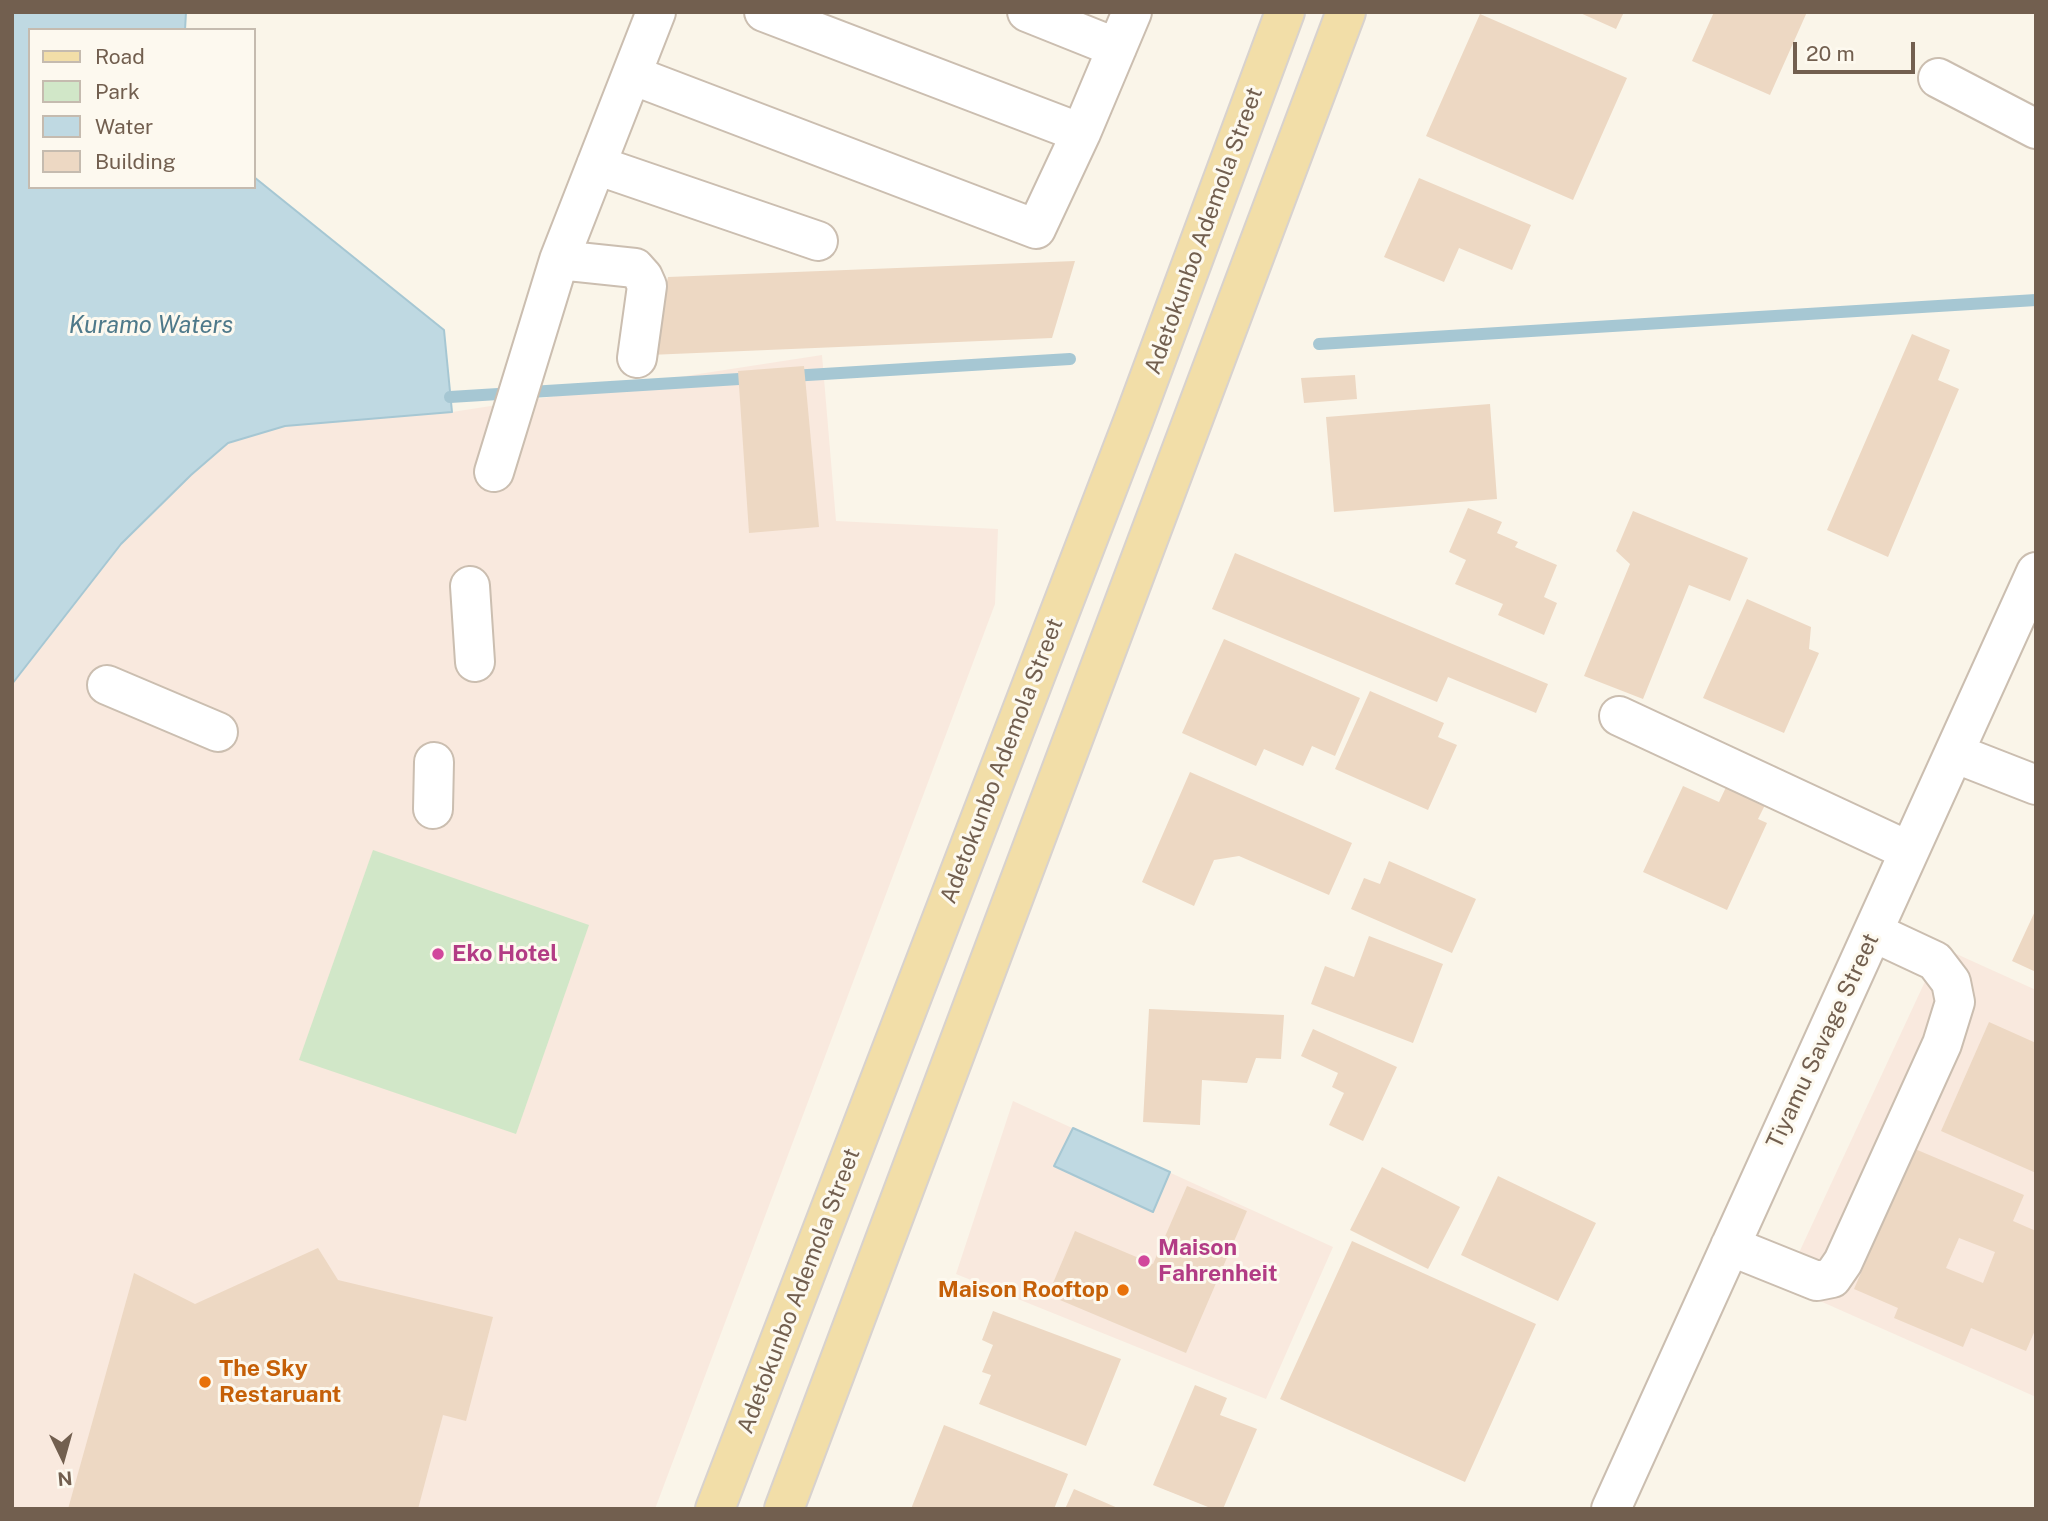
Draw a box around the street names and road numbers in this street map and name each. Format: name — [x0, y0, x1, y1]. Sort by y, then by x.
street label: Adetokunbo Ademola Street — [1139, 84, 1269, 378]
street label: Adetokunbo Ademola Street — [935, 614, 1069, 908]
street label: Tiyamu Savage Street — [1761, 929, 1885, 1153]
street label: Adetokunbo Ademola Street — [732, 1144, 866, 1438]

